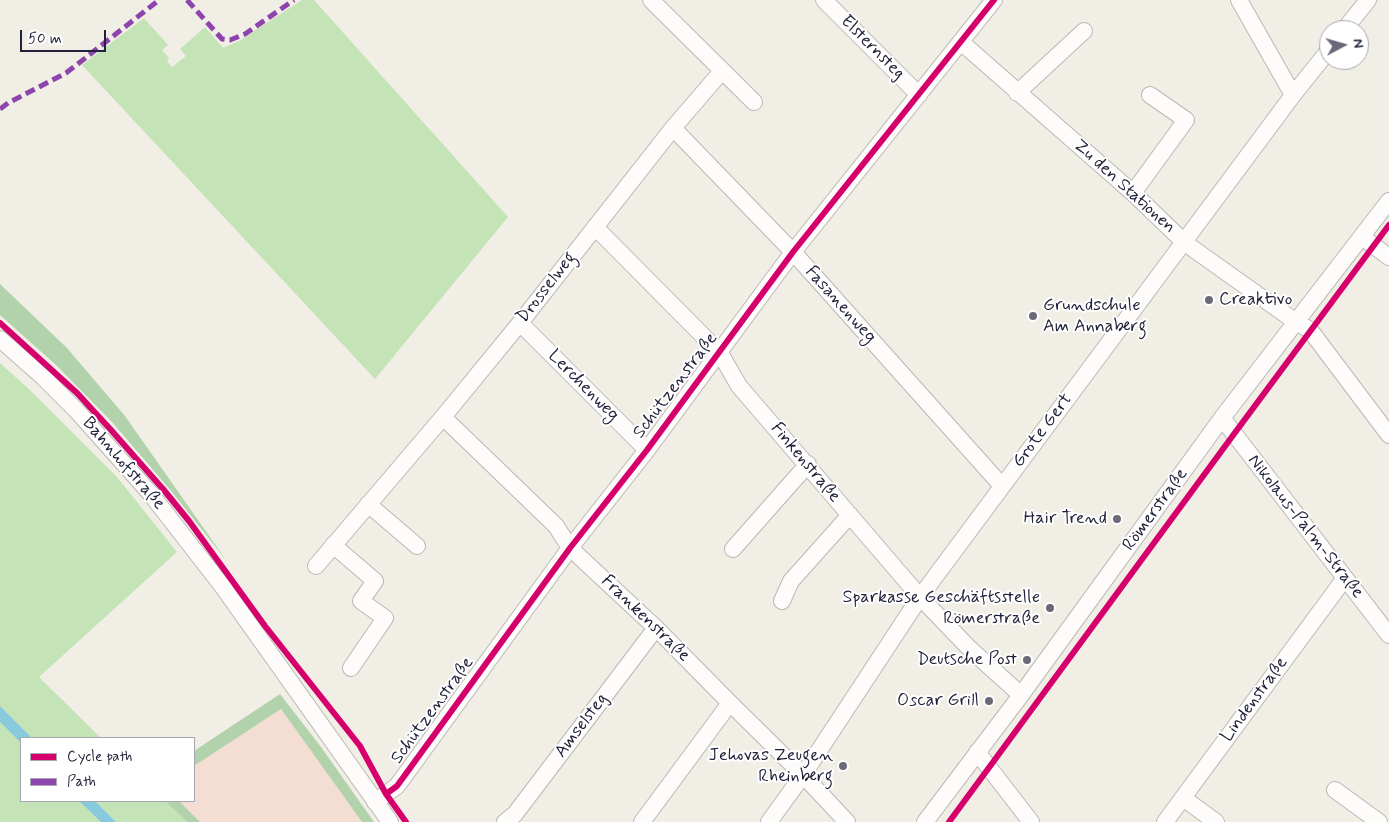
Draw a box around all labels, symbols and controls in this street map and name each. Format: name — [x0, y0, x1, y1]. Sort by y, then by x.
street label: Elsternsteg — [835, 11, 909, 85]
scale bar — [22, 20, 109, 52]
north arrow — [1319, 20, 1369, 70]
text: 50 m — [28, 29, 62, 49]
text: N — [1348, 38, 1367, 49]
street label: Zu den Stationen — [1068, 135, 1180, 239]
street label: Drosselweg — [513, 248, 581, 328]
street label: Fasanenweg — [800, 262, 880, 348]
place label: Creaktivo — [1219, 289, 1292, 311]
marker: Creaktivo — [1203, 294, 1215, 306]
place label: Grundschule Am Annaberg — [1043, 295, 1147, 338]
marker: Grundschule Am Annaberg — [1027, 310, 1039, 322]
street label: Schützenstraße — [629, 329, 723, 443]
street label: Lerchenweg — [543, 346, 623, 426]
street label: Grote Gert — [1008, 390, 1078, 472]
street label: Bahnhofstraße — [77, 413, 169, 515]
street label: Finkenstraße — [765, 419, 845, 507]
street label: Nikolaus-Palm-Straße — [1242, 451, 1368, 603]
street label: Römerstraße — [1119, 464, 1193, 556]
place label: Hair Trend — [1023, 508, 1107, 530]
marker: Hair Trend — [1111, 513, 1123, 525]
street label: Frankenstraße — [596, 571, 694, 667]
place label: Sparkasse Geschäftsstelle Römerstraße — [842, 587, 1040, 630]
marker: Sparkasse Geschäftsstelle Römerstraße — [1044, 602, 1056, 614]
place label: Deutsche Post — [917, 649, 1017, 671]
street label: Schützenstraße — [387, 653, 479, 769]
street label: Lindenstraße — [1217, 653, 1293, 747]
marker: Deutsche Post — [1021, 654, 1033, 666]
street label: Amselsteg — [551, 690, 613, 762]
place label: Oscar Grill — [897, 690, 979, 712]
marker: Oscar Grill — [983, 695, 995, 707]
legend — [20, 737, 195, 802]
place label: Jehovas Zeugen Rheinberg — [708, 745, 833, 788]
text: Cycle path — [67, 747, 132, 767]
marker: Jehovas Zeugen Rheinberg — [837, 760, 849, 772]
text: Path — [67, 772, 96, 792]

